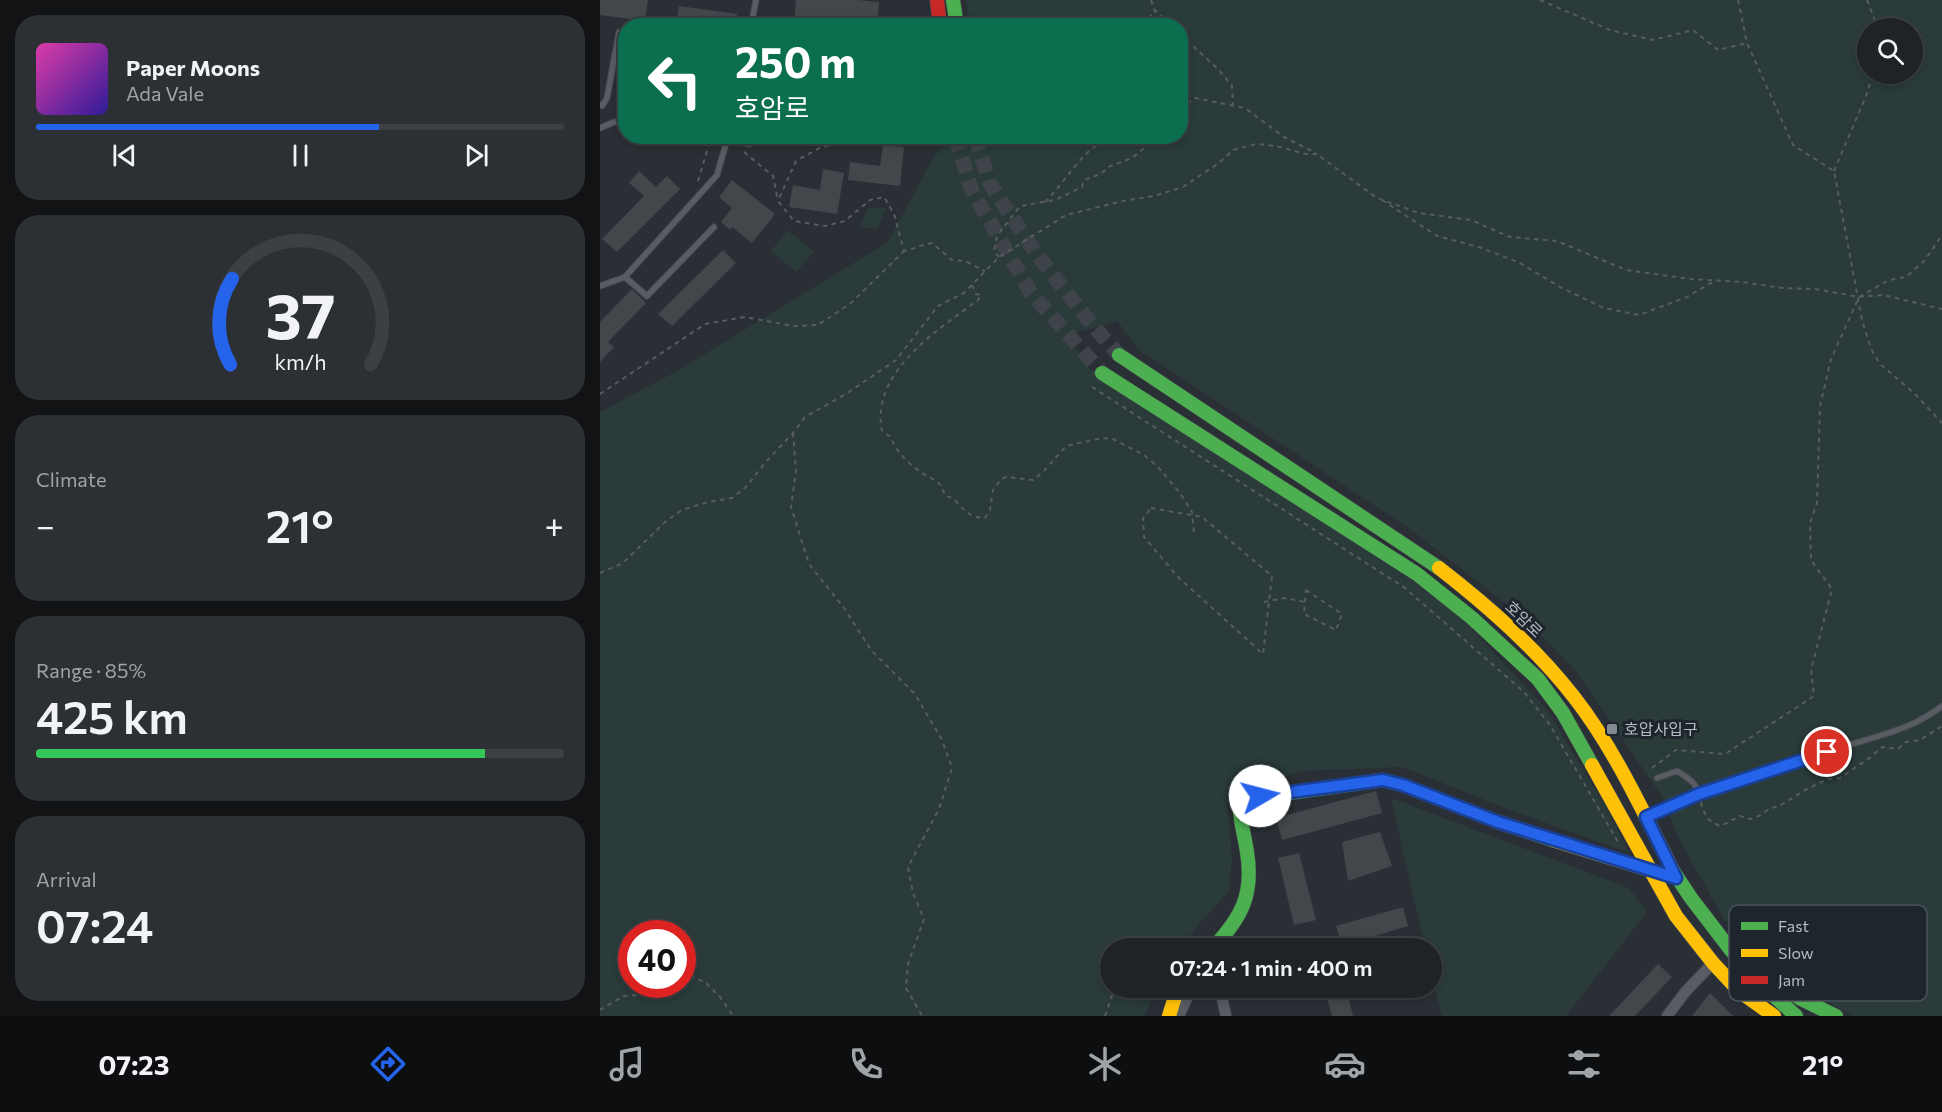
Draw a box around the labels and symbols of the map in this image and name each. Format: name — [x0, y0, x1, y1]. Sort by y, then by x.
street label: 호암로 — [1502, 596, 1547, 641]
place label: 호압사입구 — [1624, 719, 1698, 738]
marker: 호압사입구 — [1605, 722, 1619, 736]
pin — [1801, 726, 1852, 777]
position arrow — [1228, 764, 1292, 828]
legend — [1729, 905, 1927, 1001]
text: Fast — [1778, 916, 1809, 935]
speed limit sign: 40 — [618, 920, 696, 998]
text: Slow — [1778, 943, 1814, 962]
text: Jam — [1778, 970, 1805, 989]

